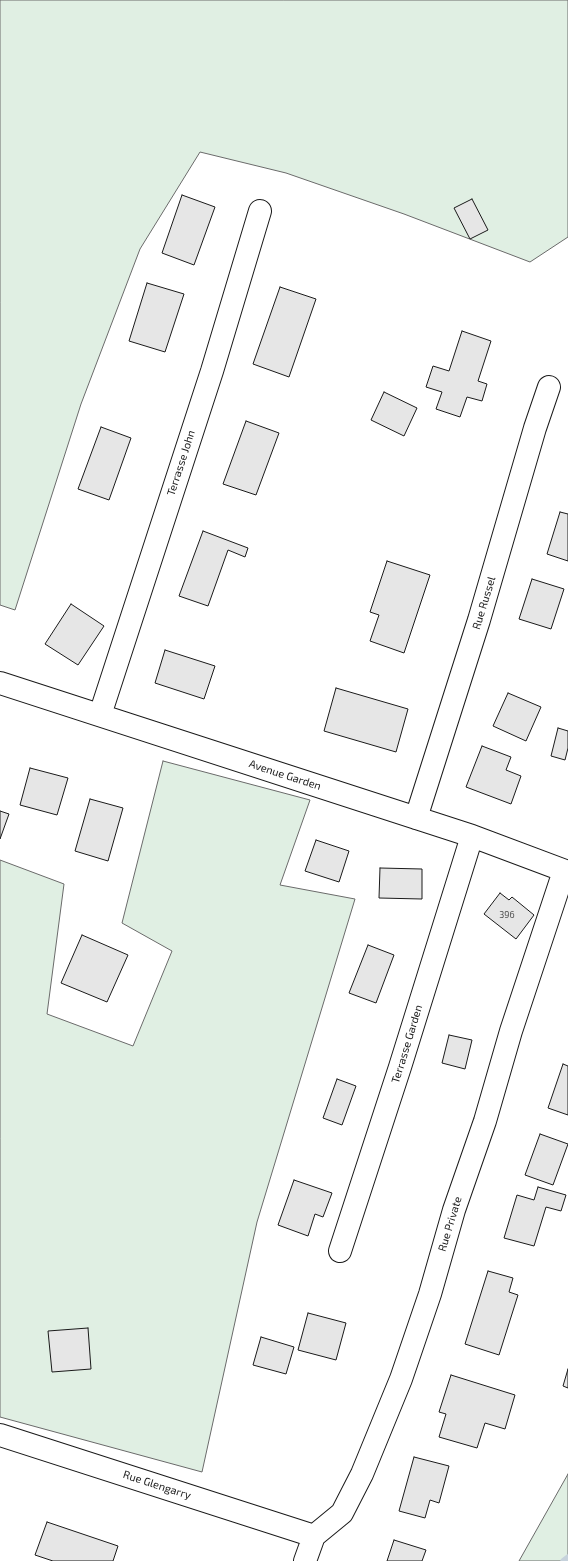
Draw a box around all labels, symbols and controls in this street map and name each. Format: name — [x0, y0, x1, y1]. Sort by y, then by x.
street label: Terrasse John — [164, 429, 198, 497]
street label: Rue Russel — [470, 575, 498, 631]
street label: Avenue Garden — [247, 757, 323, 793]
house number: 396 — [499, 910, 515, 920]
street label: Terrasse Garden — [389, 1003, 425, 1085]
street label: Rue Private — [435, 1195, 465, 1253]
street label: Rue Glengarry — [121, 1468, 193, 1502]

